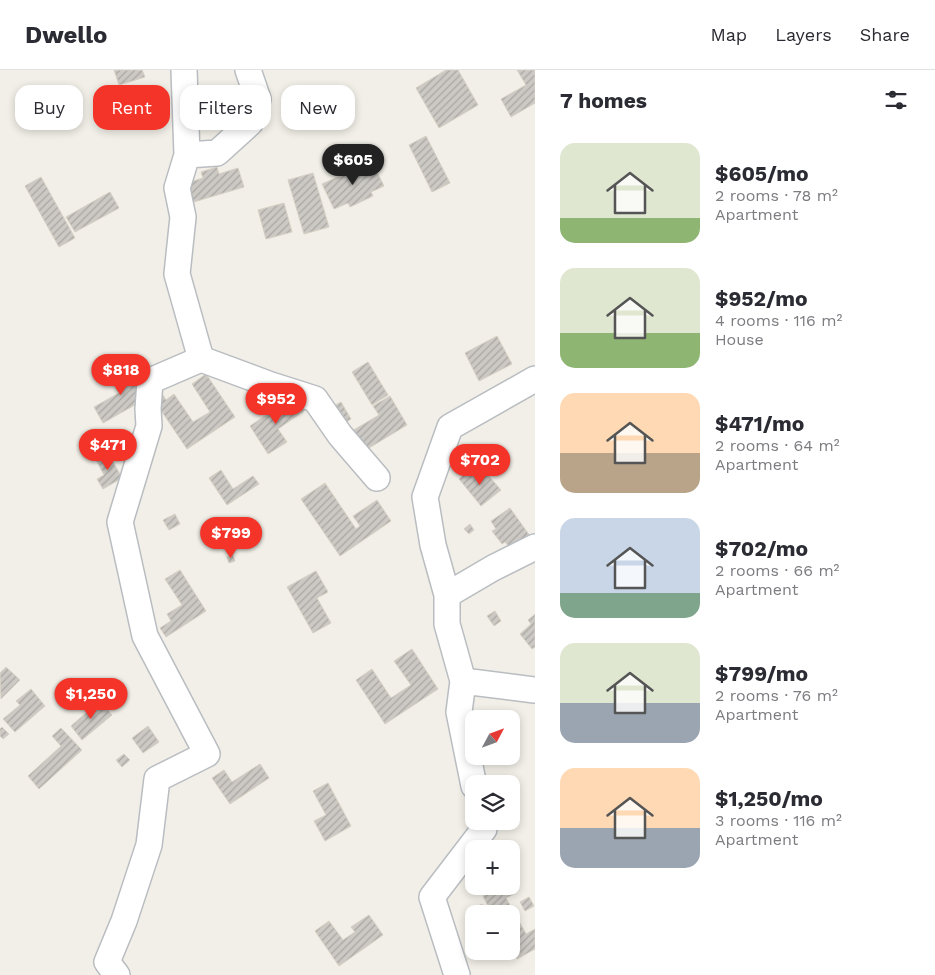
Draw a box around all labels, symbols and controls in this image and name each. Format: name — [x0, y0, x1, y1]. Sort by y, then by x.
text: Dwello — [25, 21, 107, 49]
text: Map — [710, 24, 747, 45]
text: Layers — [775, 24, 832, 45]
text: Share — [860, 24, 910, 45]
chip: Buy — [15, 85, 83, 130]
chip: Rent — [93, 85, 170, 130]
chip: Filters — [180, 85, 271, 130]
chip: New — [281, 85, 355, 130]
icon: filters — [882, 86, 910, 114]
text: 7 homes — [560, 88, 647, 113]
pin: $605 — [323, 144, 383, 186]
text: $605 — [333, 150, 373, 169]
text: $605/mo — [715, 161, 809, 186]
icon: home — [600, 163, 660, 223]
text: 2 rooms · 78 m² — [715, 186, 838, 205]
text: Apartment — [715, 205, 798, 224]
text: $952/mo — [715, 286, 807, 311]
icon: home — [600, 288, 660, 348]
text: 4 rooms · 116 m² — [715, 311, 842, 330]
text: House — [715, 330, 764, 349]
pin: $818 — [91, 354, 151, 396]
text: $818 — [102, 360, 140, 379]
pin: $952 — [246, 382, 306, 425]
text: $952 — [257, 389, 295, 408]
text: $471/mo — [715, 411, 804, 436]
icon: home — [600, 413, 660, 473]
pin: $471 — [78, 428, 138, 471]
text: $471 — [90, 435, 126, 454]
text: 2 rooms · 64 m² — [715, 436, 840, 455]
pin: $702 — [450, 444, 510, 486]
text: $702 — [460, 450, 500, 469]
text: Apartment — [715, 455, 798, 474]
pin: $799 — [201, 516, 261, 559]
text: $799 — [211, 523, 251, 542]
text: $702/mo — [715, 536, 808, 561]
icon: home — [600, 538, 660, 598]
text: 2 rooms · 66 m² — [715, 561, 839, 580]
text: Apartment — [715, 580, 798, 599]
text: $799/mo — [715, 661, 808, 686]
icon: home — [600, 663, 660, 723]
pin: $1,250 — [50, 678, 132, 720]
text: $1,250 — [66, 684, 116, 703]
text: 2 rooms · 76 m² — [715, 686, 838, 705]
text: Apartment — [715, 705, 798, 724]
north arrow — [465, 710, 520, 765]
map controls — [465, 710, 520, 960]
button: layers — [465, 775, 520, 830]
text: $1,250/mo — [715, 786, 823, 811]
icon: home — [600, 788, 660, 848]
text: 3 rooms · 116 m² — [715, 811, 842, 830]
text: Apartment — [715, 830, 798, 849]
button: + — [465, 840, 520, 895]
button: − — [465, 905, 520, 960]

